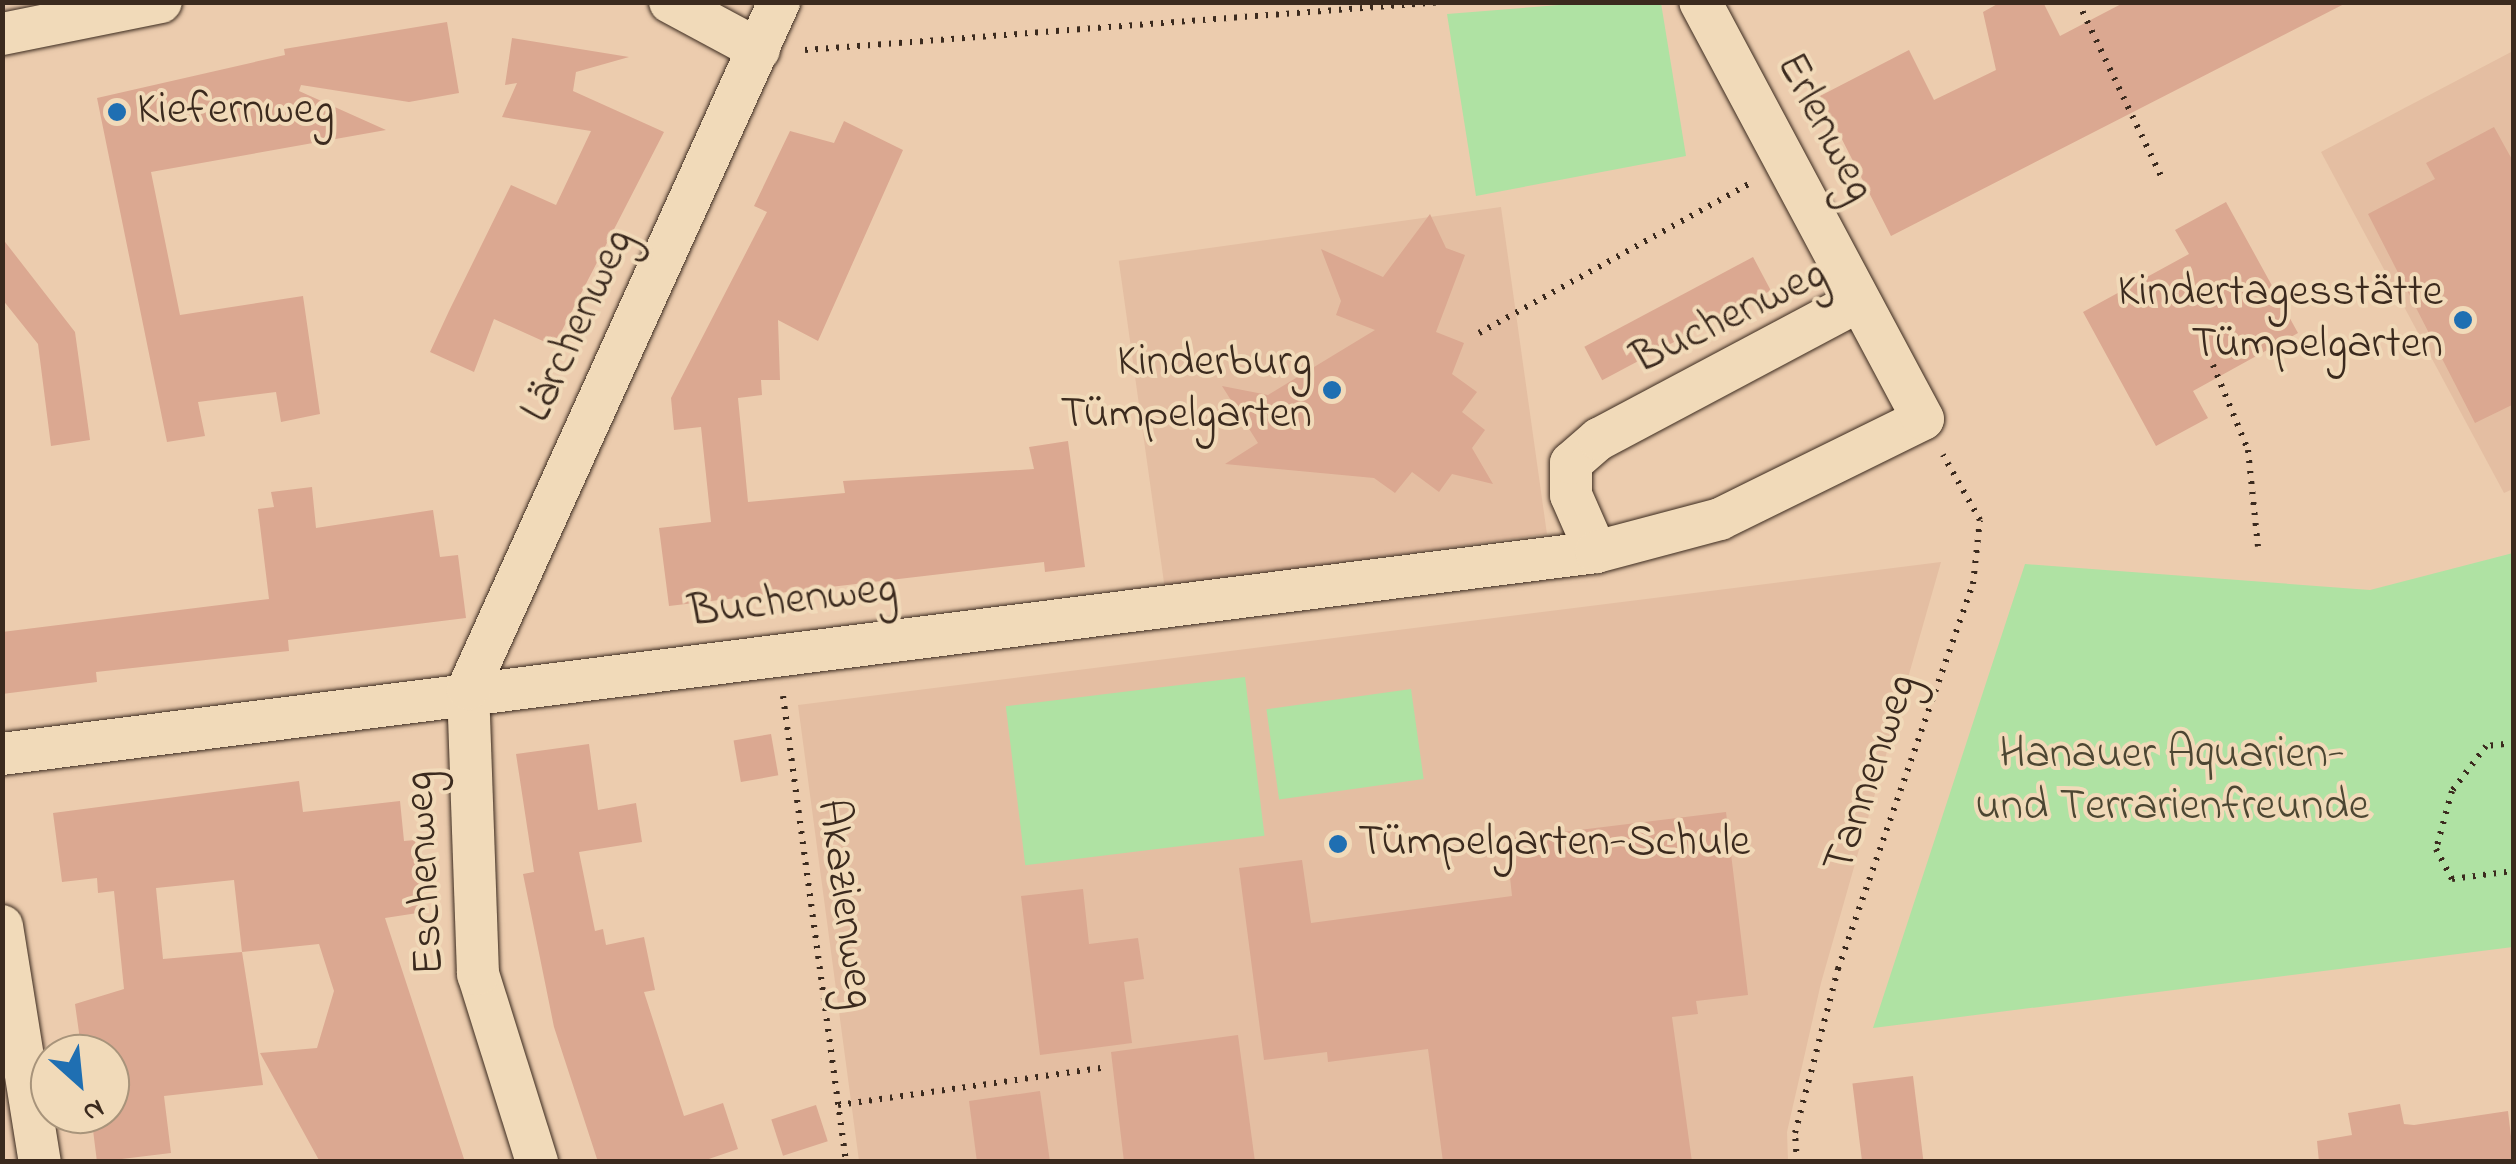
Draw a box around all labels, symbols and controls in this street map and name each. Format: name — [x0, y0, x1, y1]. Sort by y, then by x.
street label: Erlenweg — [1762, 44, 1886, 212]
place label: Kiefernweg — [137, 85, 334, 139]
marker: Kiefernweg — [106, 101, 128, 123]
street label: Lärchenweg — [511, 221, 647, 431]
street label: Buchenweg — [1624, 248, 1836, 388]
place label: Kindertagesstätte Tümpelgarten — [2118, 267, 2443, 373]
marker: Kindertagesstätte Tümpelgarten — [2452, 309, 2474, 331]
place label: Kinderburg Tümpelgarten — [1060, 337, 1312, 443]
marker: Kinderburg Tümpelgarten — [1321, 379, 1343, 401]
street label: Buchenweg — [686, 562, 900, 642]
street label: Tannenweg — [1813, 667, 1931, 881]
park label: Hanauer Aquarien- und Terrarienfreunde — [1975, 729, 2369, 835]
street label: Eschenweg — [394, 770, 458, 976]
street label: Akazienweg — [803, 796, 885, 1012]
place label: Tümpelgarten-Schule — [1358, 817, 1750, 871]
marker: Tümpelgarten-Schule — [1327, 833, 1349, 855]
north arrow — [30, 1034, 130, 1134]
text: N — [75, 1087, 111, 1132]

